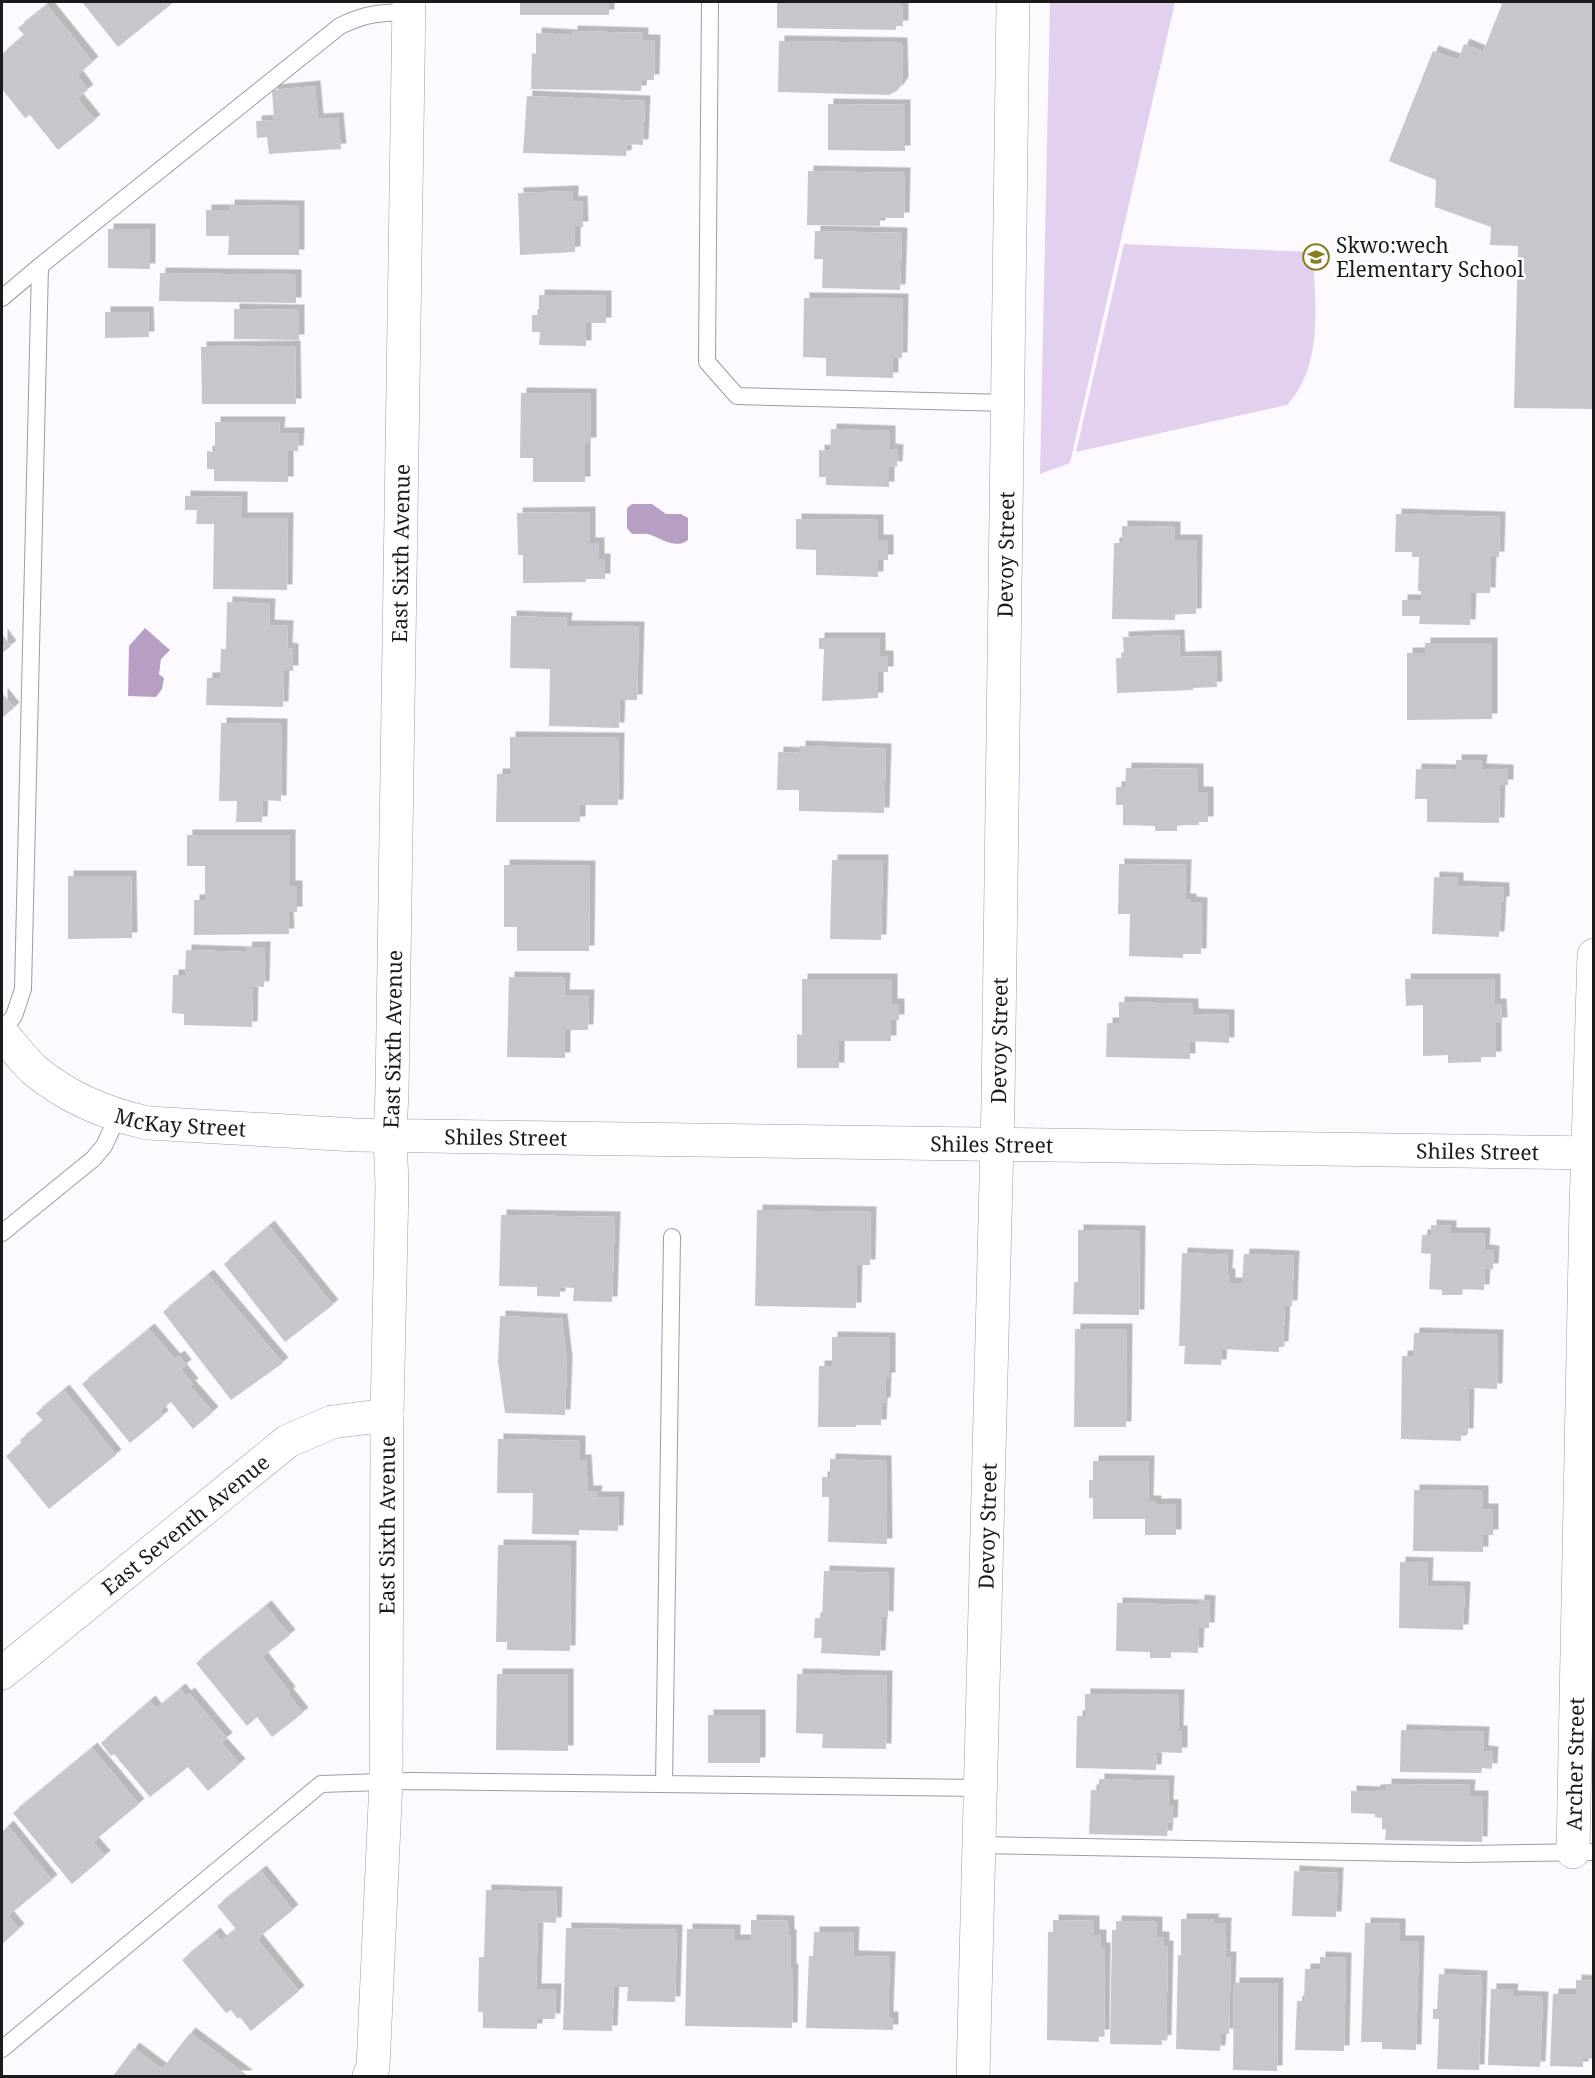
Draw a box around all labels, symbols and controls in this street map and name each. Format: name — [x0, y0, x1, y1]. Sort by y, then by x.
place label: Skwo:wech Elementary School — [1336, 231, 1524, 283]
school or university icon: Skwo:wech Elementary School — [1301, 242, 1331, 272]
street label: East Sixth Avenue — [385, 464, 416, 643]
street label: Devoy Street — [991, 491, 1020, 618]
street label: East Sixth Avenue — [376, 950, 408, 1129]
street label: Devoy Street — [984, 977, 1014, 1104]
street label: McKay Street — [111, 1101, 247, 1143]
street label: Shiles Street — [444, 1122, 567, 1152]
street label: Shiles Street — [930, 1129, 1053, 1159]
street label: Shiles Street — [1416, 1136, 1539, 1166]
street label: East Sixth Avenue — [372, 1436, 401, 1615]
street label: East Seventh Avenue — [96, 1448, 275, 1601]
street label: Devoy Street — [972, 1463, 1003, 1590]
street label: Archer Street — [1559, 1697, 1590, 1831]

